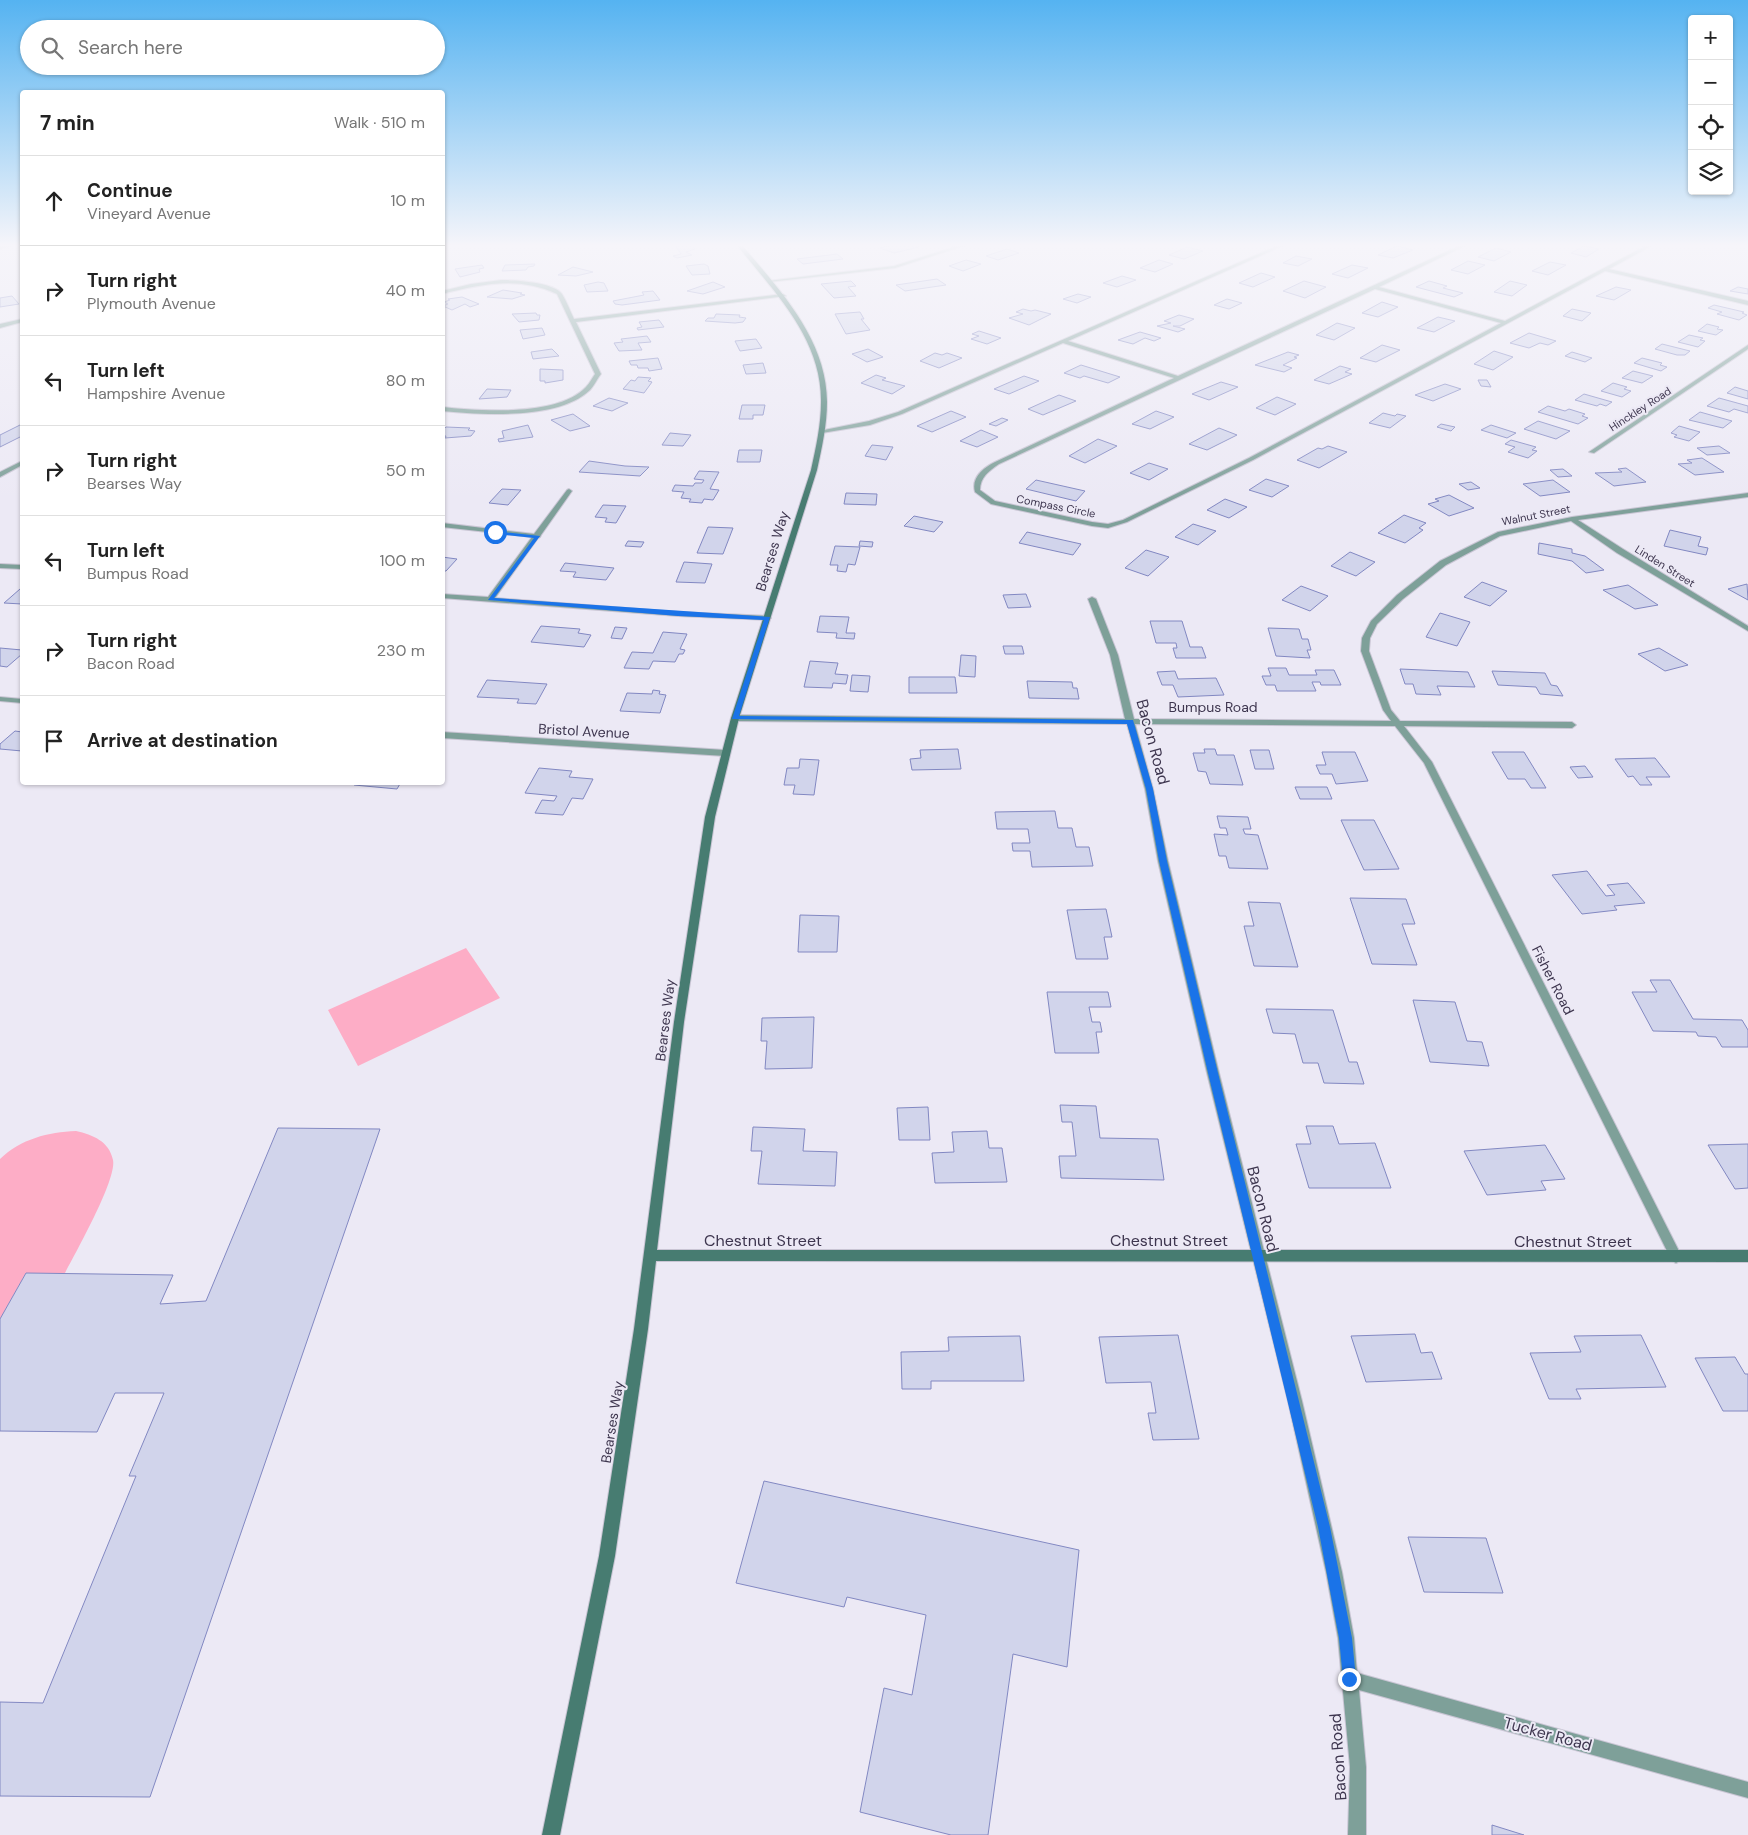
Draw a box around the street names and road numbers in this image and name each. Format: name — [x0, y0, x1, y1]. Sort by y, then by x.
street label: Hinckley Road — [1606, 384, 1674, 434]
street label: Compass Circle — [1015, 491, 1097, 521]
street label: Walnut Street — [1501, 501, 1571, 529]
street label: Bearses Way — [751, 508, 793, 593]
street label: Linden Street — [1632, 542, 1698, 590]
street label: Bacon Road — [1132, 697, 1174, 787]
street label: Bumpus Road — [1168, 698, 1258, 716]
street label: Bristol Avenue — [538, 720, 630, 742]
street label: Fisher Road — [1528, 942, 1578, 1018]
street label: Bearses Way — [651, 978, 679, 1062]
street label: Bacon Road — [1242, 1164, 1284, 1254]
street label: Chestnut Street — [704, 1230, 822, 1251]
street label: Chestnut Street — [1110, 1230, 1228, 1251]
street label: Chestnut Street — [1514, 1231, 1632, 1252]
street label: Bearses Way — [597, 1379, 627, 1464]
street label: Tucker Road — [1502, 1712, 1594, 1756]
street label: Bacon Road — [1324, 1713, 1352, 1801]

